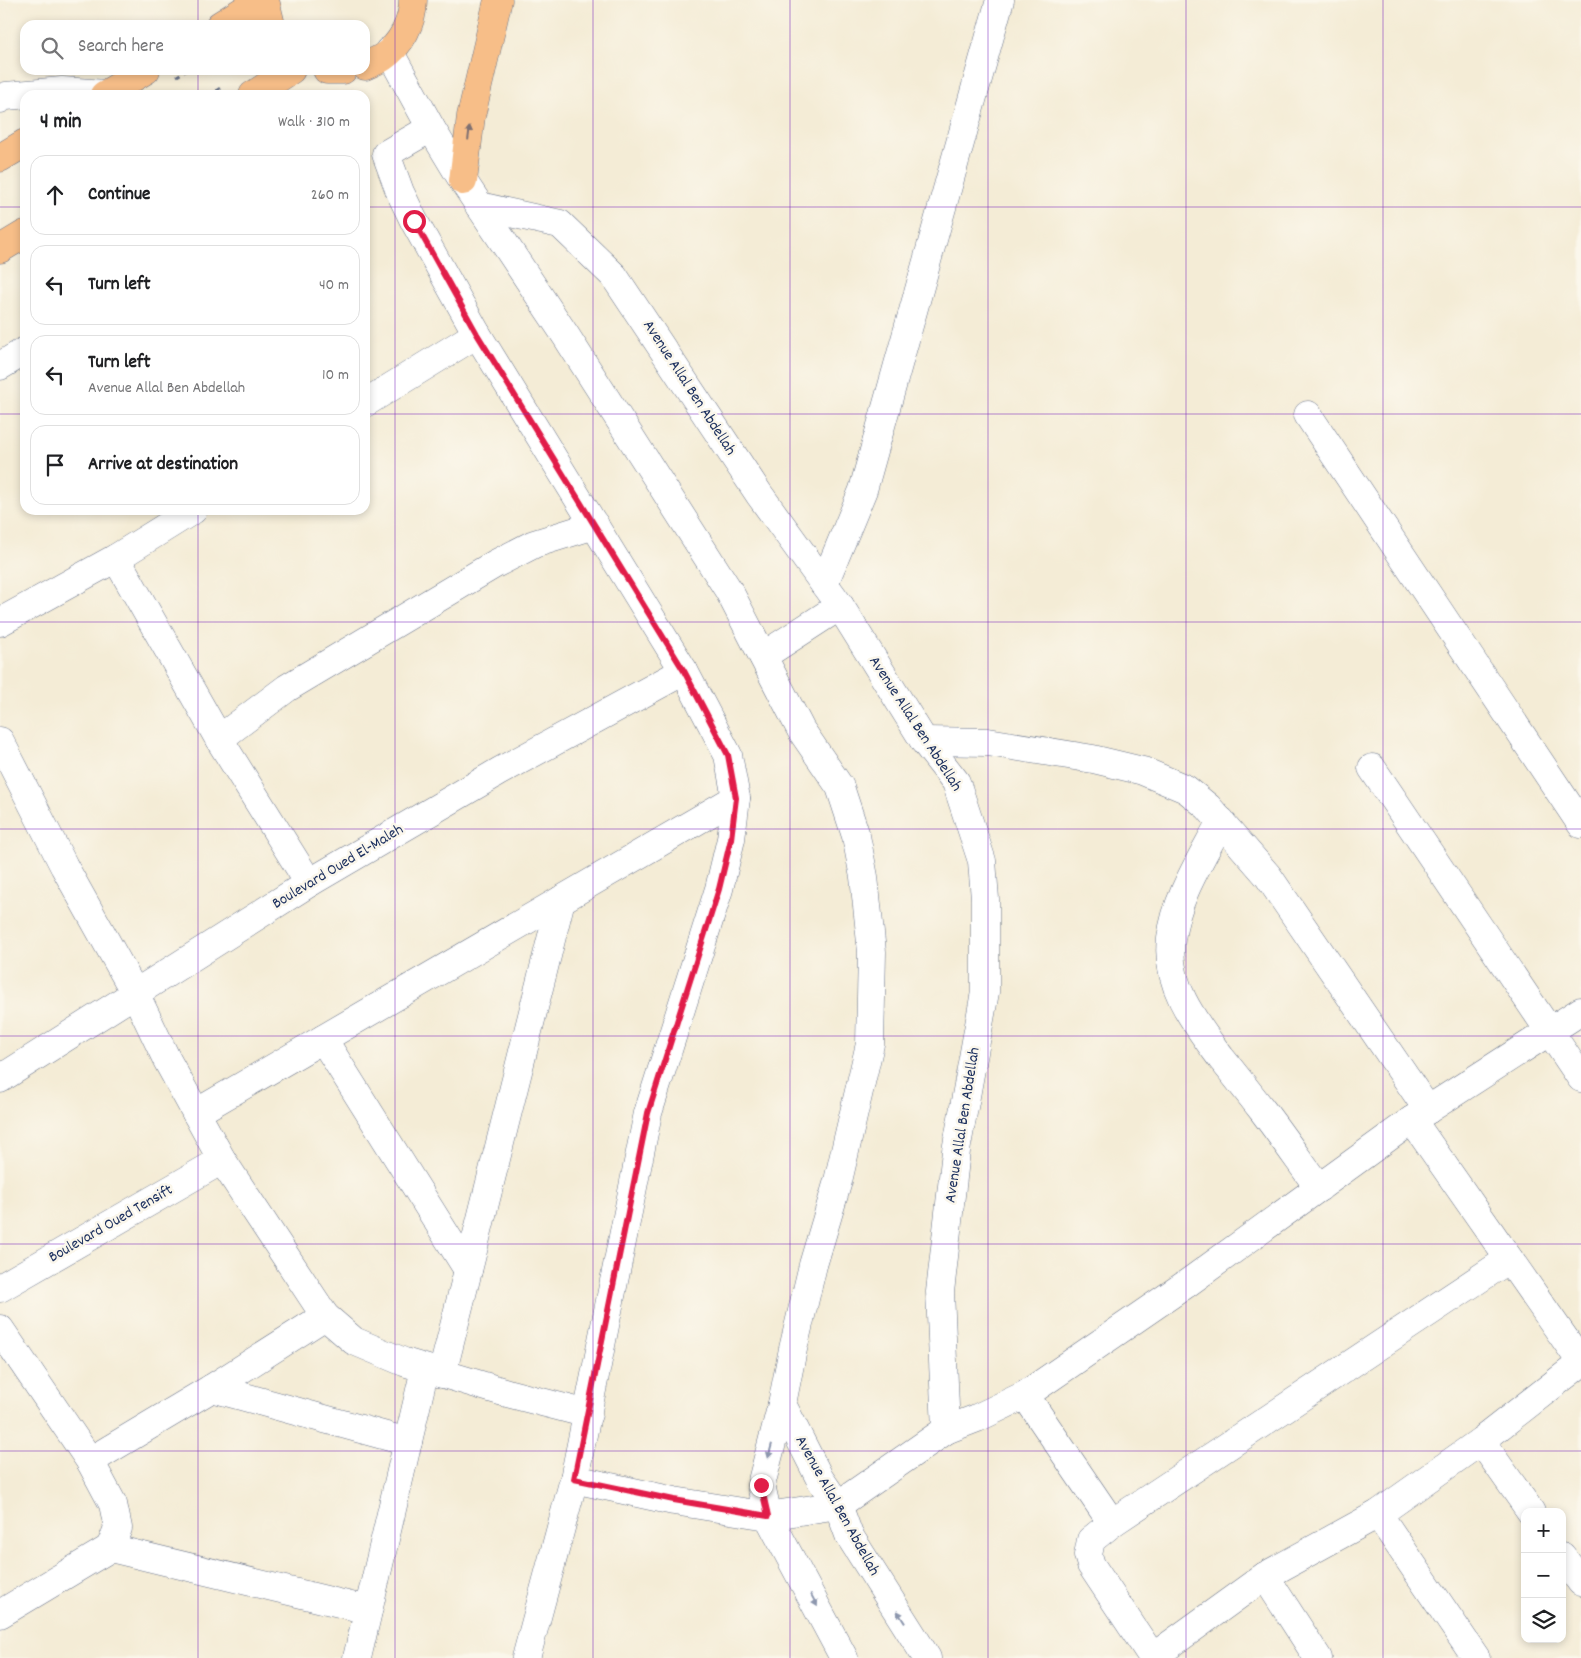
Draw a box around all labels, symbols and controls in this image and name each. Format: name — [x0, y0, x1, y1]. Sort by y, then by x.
search box — [20, 20, 370, 75]
icon: search — [38, 34, 66, 62]
text: Search here — [78, 34, 164, 61]
text: 4 min — [40, 108, 82, 138]
text: Walk · 310 m — [278, 111, 350, 134]
one-way arrow — [465, 124, 473, 140]
icon: ahead — [41, 181, 69, 209]
text: Continue — [88, 182, 150, 209]
text: 260 m — [311, 184, 349, 207]
route start — [403, 210, 426, 233]
icon: left — [41, 271, 69, 299]
text: Turn left — [88, 272, 151, 299]
text: 40 m — [319, 274, 349, 297]
street label: Avenue Allal Ben Abdellah — [637, 316, 741, 460]
text: Turn left — [88, 350, 151, 377]
icon: left — [41, 361, 69, 389]
text: 10 m — [322, 364, 349, 387]
text: Avenue Allal Ben Abdellah — [88, 377, 245, 400]
icon: arrive — [41, 451, 69, 479]
text: Arrive at destination — [88, 452, 238, 479]
street label: Avenue Allal Ben Abdellah — [863, 652, 967, 796]
street label: Boulevard Oued El-Maleh — [268, 819, 408, 915]
street label: Avenue Allal Ben Abdellah — [939, 1046, 987, 1204]
street label: Boulevard Oued Tensift — [45, 1179, 177, 1269]
street label: Avenue Allal Ben Abdellah — [789, 1432, 885, 1580]
one-way arrow — [765, 1444, 773, 1459]
route end — [750, 1474, 773, 1497]
map controls — [1521, 1508, 1566, 1643]
button: + — [1521, 1508, 1566, 1553]
button: − — [1521, 1553, 1566, 1598]
one-way arrow — [810, 1593, 818, 1608]
button: layers — [1521, 1598, 1566, 1643]
one-way arrow — [896, 1610, 905, 1623]

